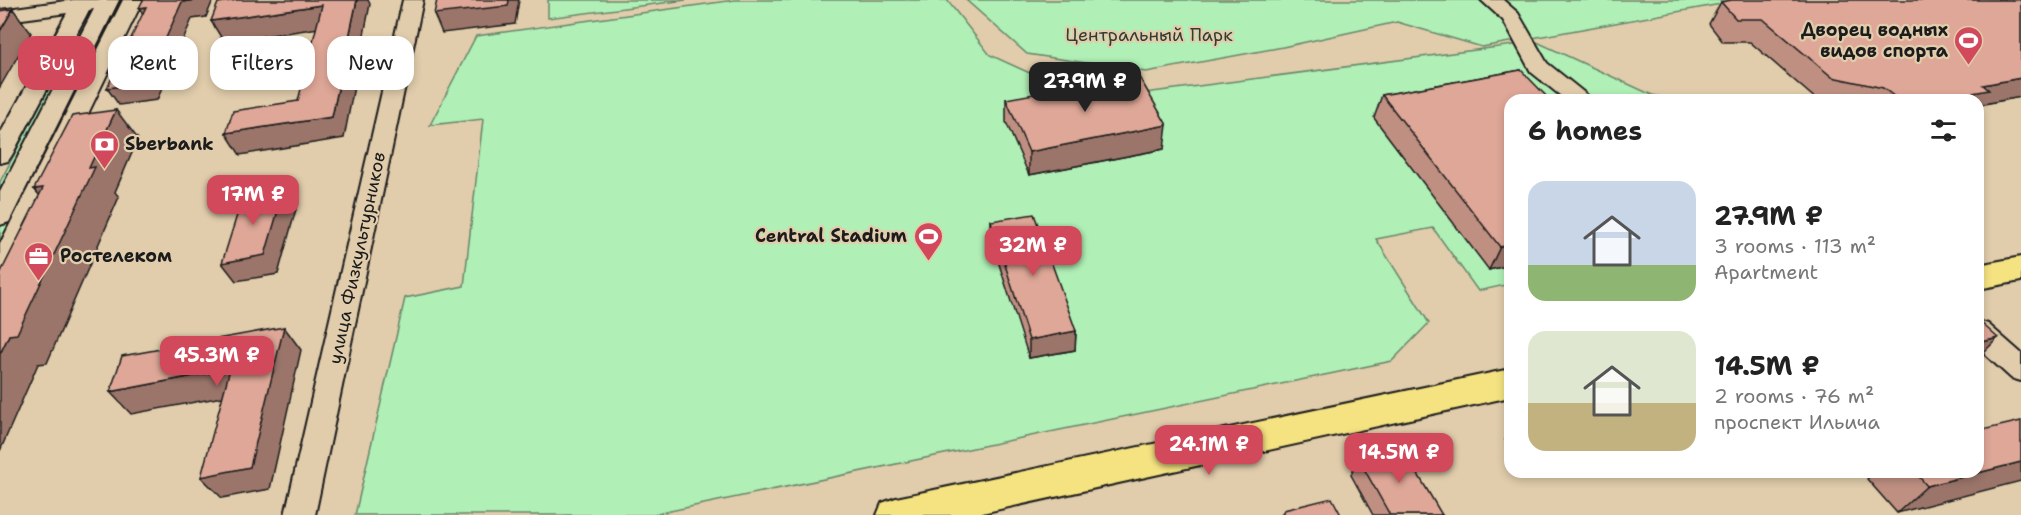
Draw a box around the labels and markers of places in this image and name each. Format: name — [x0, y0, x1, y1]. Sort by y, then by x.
place label: Дворец водных видов спорта — [1801, 18, 1949, 63]
sports icon: Дворец водных видов спорта — [1953, 24, 1985, 66]
pin: 27.9M ₽ — [1030, 62, 1140, 113]
bank icon: Sberbank — [88, 128, 120, 170]
place label: Sberbank — [125, 132, 214, 156]
pin: 17M ₽ — [211, 175, 295, 226]
sports icon: Central Stadium — [912, 220, 944, 262]
place label: Central Stadium — [755, 224, 908, 248]
pin: 32M ₽ — [991, 226, 1075, 277]
office icon: Ростелеком — [23, 240, 55, 282]
place label: Ростелеком — [60, 244, 172, 268]
pin: 45.3M ₽ — [162, 336, 272, 387]
pin: 24.1M ₽ — [1154, 425, 1264, 476]
pin: 14.5M ₽ — [1344, 433, 1454, 484]

